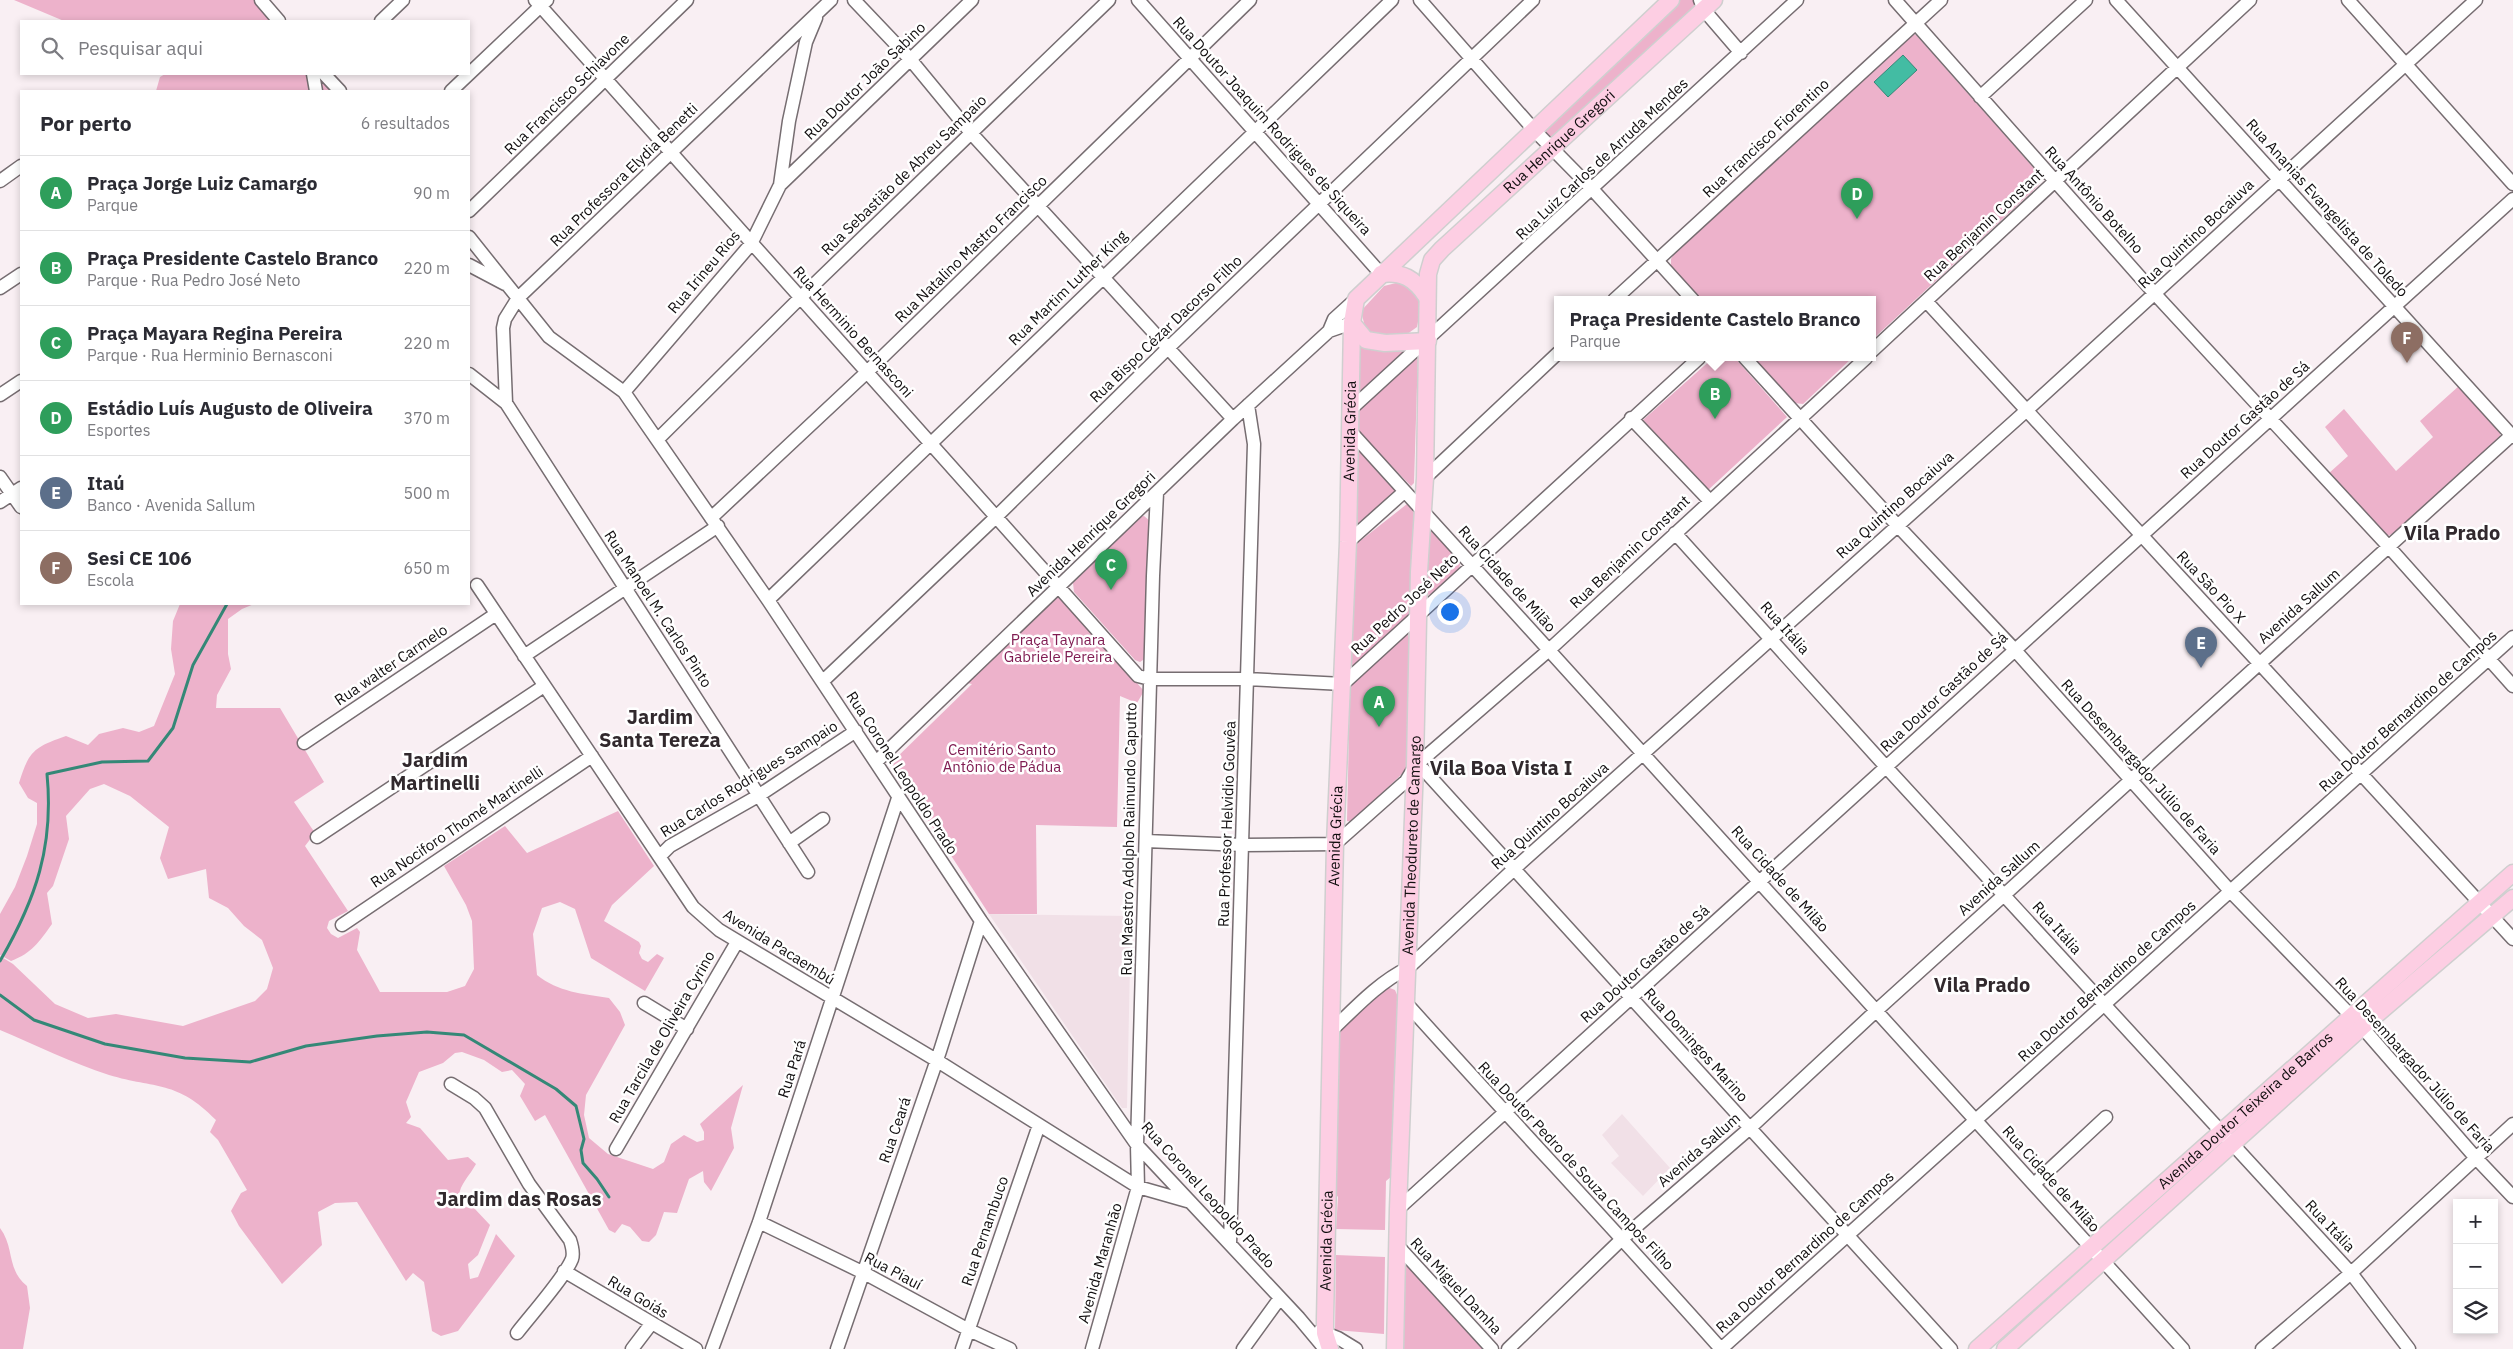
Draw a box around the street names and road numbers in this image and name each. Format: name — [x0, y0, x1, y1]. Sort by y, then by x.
street label: Rua Doutor Joaquim Rodrigues de Siqueira — [1169, 12, 1376, 239]
street label: Rua Doutor João Sabino — [800, 18, 929, 144]
street label: Rua Francisco Schiavone — [500, 29, 633, 158]
street label: Rua Luiz Carlos de Arruda Mendes — [1511, 74, 1692, 244]
street label: Rua Francisco Fiorentino — [1698, 74, 1833, 201]
street label: Rua Henrique Gregori — [1499, 85, 1619, 197]
street label: Rua Sebastião de Abreu Sampaio — [817, 90, 990, 259]
street label: Rua Professora Elydia Benetti — [546, 99, 702, 250]
street label: Rua Ananias Evangelista de Toledo — [2242, 115, 2412, 301]
street label: Rua Antônio Botelho — [2041, 142, 2148, 257]
street label: Rua Benjamin Constant — [1920, 164, 2048, 285]
street label: Rua Natalino Mastro Francisco — [891, 171, 1051, 326]
street label: Rua Quintino Bocaiuva — [2134, 175, 2258, 292]
street label: Rua Irineu Rios — [663, 226, 744, 317]
street label: Rua Martim Luther King — [1004, 226, 1131, 349]
street label: Rua Bispo Cézar Dacorso Filho — [1086, 251, 1246, 406]
street label: Rua Herminio Bernasconi — [789, 262, 918, 401]
street label: Rua Doutor Gastão de Sá — [2176, 357, 2313, 483]
street label: Avenida Grécia — [1339, 381, 1360, 482]
street label: Rua Quintino Bocaiuva — [1832, 447, 1957, 562]
street label: Avenida Henrique Gregori — [1022, 467, 1159, 600]
street label: Rua Benjamin Constant — [1566, 491, 1694, 612]
street label: Rua Cidade de Milão — [1455, 521, 1560, 636]
street label: Rua Manoel M. Carlos Pinto — [600, 527, 716, 691]
street label: Rua São Pio X — [2173, 546, 2250, 627]
street label: Rua Pedro José Neto — [1347, 549, 1462, 658]
street label: Avenida Sallum — [2254, 564, 2344, 647]
street label: Rua Itália — [1757, 597, 1814, 658]
street label: Rua walter Carmelo — [331, 620, 451, 709]
street label: Rua Doutor Bernardino de Campos — [2315, 626, 2501, 796]
street label: Rua Doutor Gastão de Sá — [1876, 628, 2011, 756]
street label: Rua Desembargador Júlio de Faria — [2057, 675, 2225, 858]
street label: Rua Coronel Leopoldo Prado — [842, 687, 962, 858]
street label: Rua Maestro Adolpho Raimundo Caputto — [1117, 702, 1140, 976]
street label: Rua Carlos Rodrigues Sampaio — [656, 716, 841, 841]
street label: Rua Professor Helvidio Gouvêa — [1213, 720, 1240, 928]
street label: Avenida Theodureto de Camargo — [1398, 735, 1425, 955]
street label: Rua Quintino Bocaiuva — [1487, 758, 1612, 873]
street label: Rua Nociforo Thomé Martinelli — [367, 762, 547, 892]
street label: Avenida Grécia — [1324, 785, 1347, 886]
street label: Rua Cidade de Milão — [1728, 821, 1833, 936]
street label: Avenida Sallum — [1954, 836, 2044, 919]
street label: Rua Doutor Bernardino de Campos — [2014, 896, 2200, 1066]
street label: Rua Itália — [2029, 897, 2086, 958]
street label: Rua Doutor Gastão de Sá — [1576, 901, 1713, 1027]
street label: Avenida Pacaembú — [720, 905, 839, 989]
street label: Rua Tarcila de Oliveira Cyrino — [604, 947, 719, 1126]
street label: Rua Desembargador Júlio de Faria — [2331, 973, 2499, 1156]
street label: Rua Domingos Marino — [1640, 984, 1753, 1106]
street label: Avenida Doutor Teixeira de Barros — [2153, 1027, 2337, 1193]
street label: Rua Pará — [773, 1037, 810, 1100]
street label: Rua Doutor Pedro de Souza Campos Filho — [1474, 1057, 1678, 1274]
street label: Rua Ceará — [874, 1094, 915, 1165]
street label: Avenida Sallum — [1653, 1108, 1744, 1191]
street label: Rua Coronel Leopoldo Prado — [1137, 1117, 1279, 1272]
street label: Rua Cidade de Milão — [1999, 1121, 2104, 1236]
street label: Rua Doutor Bernardino de Campos — [1712, 1167, 1898, 1337]
street label: Rua Pernambuco — [957, 1173, 1012, 1288]
street label: Avenida Grécia — [1316, 1190, 1337, 1291]
street label: Rua Itália — [2301, 1195, 2359, 1256]
street label: Avenida Maranhão — [1073, 1200, 1126, 1325]
street label: Rua Miguel Damha — [1407, 1233, 1506, 1338]
street label: Rua Piauí — [861, 1247, 926, 1294]
street label: Rua Goiás — [604, 1271, 672, 1322]

